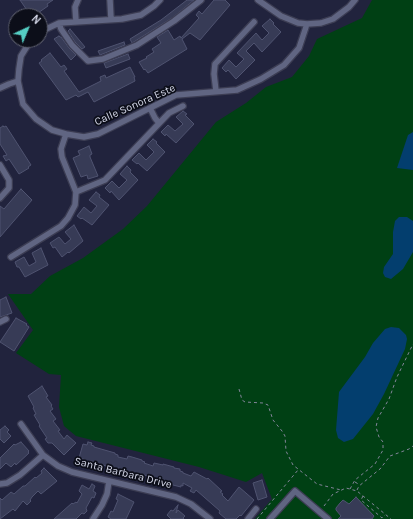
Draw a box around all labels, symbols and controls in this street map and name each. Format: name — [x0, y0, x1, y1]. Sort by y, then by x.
north arrow — [8, 8, 48, 48]
text: N — [29, 12, 43, 27]
street label: Calle Sonora Este — [93, 81, 177, 129]
street label: Santa Barbara Drive — [73, 455, 173, 491]

